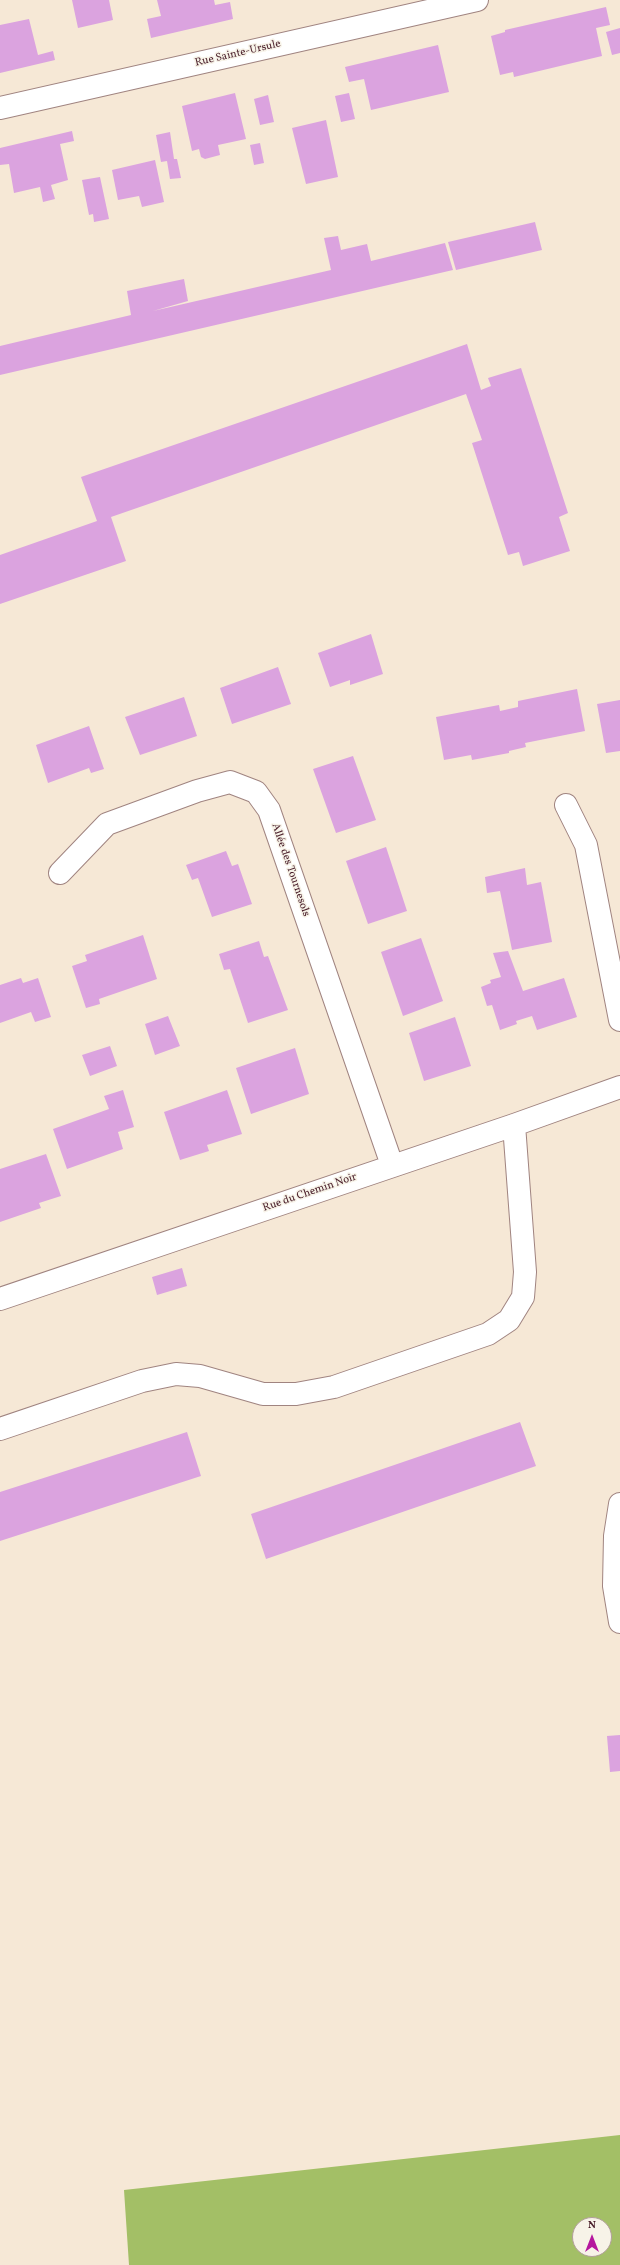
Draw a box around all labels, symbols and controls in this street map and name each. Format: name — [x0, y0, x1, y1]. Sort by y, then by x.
street label: Rue Sainte-Ursule — [194, 38, 282, 70]
street label: Allée des Tournesols — [268, 822, 312, 918]
street label: Rue du Chemin Noir — [261, 1171, 359, 1215]
north arrow — [572, 2217, 612, 2257]
text: N — [588, 2218, 596, 2233]

